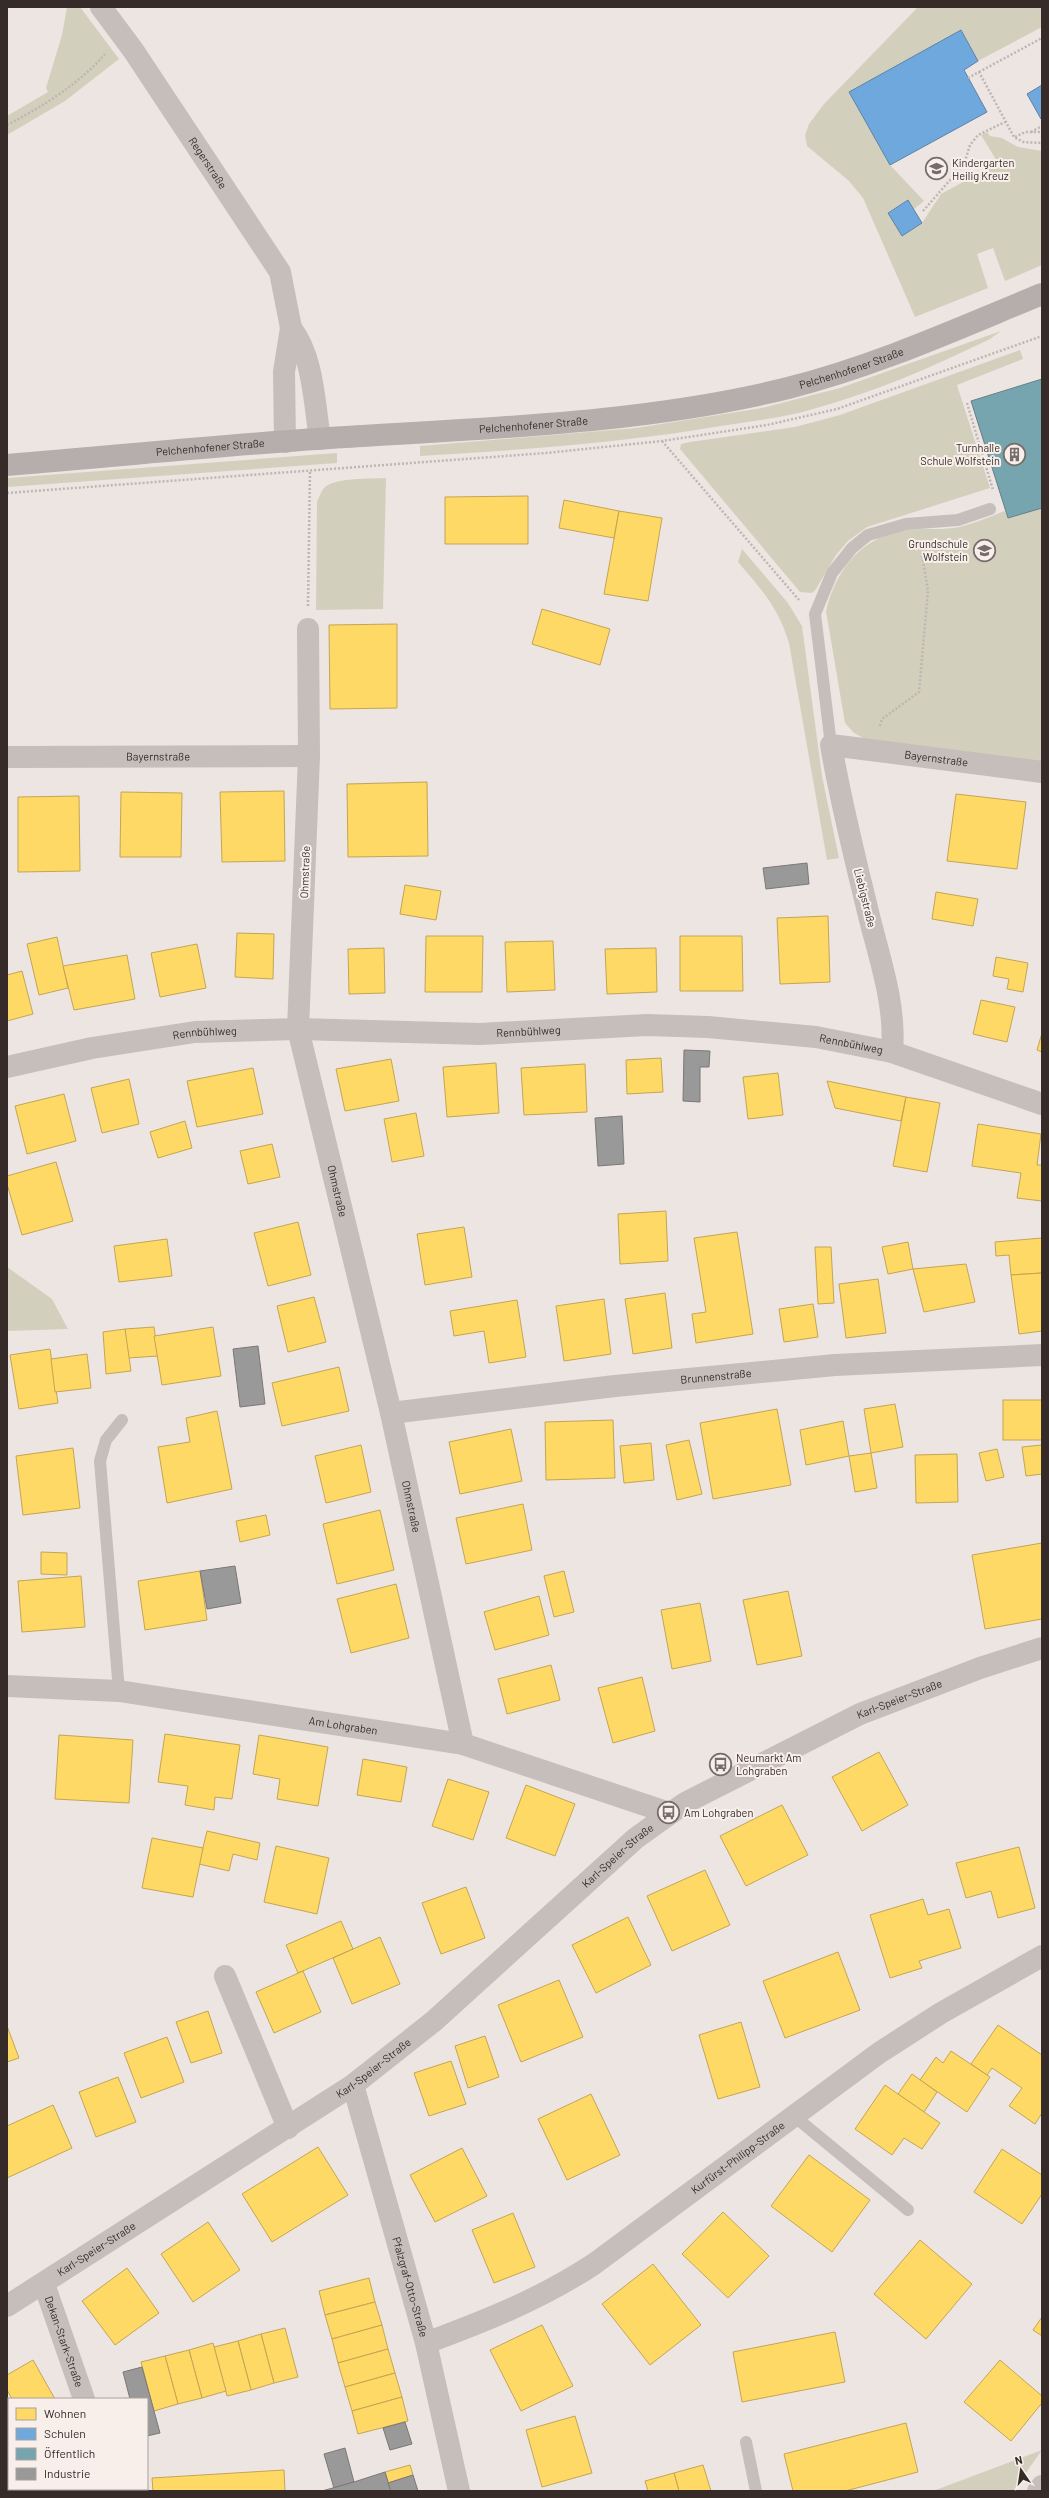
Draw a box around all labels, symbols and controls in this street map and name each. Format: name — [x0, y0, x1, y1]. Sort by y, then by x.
street label: Regerstraße — [186, 134, 230, 191]
school or university icon: Kindergarten Heilig Kreuz — [924, 156, 950, 182]
place label: Kindergarten Heilig Kreuz — [952, 156, 1014, 182]
street label: Pelchenhofener Straße — [798, 344, 905, 391]
street label: Pelchenhofener Straße — [478, 413, 589, 435]
street label: Pelchenhofener Straße — [155, 436, 265, 458]
place label: Turnhalle Schule Wolfstein — [920, 441, 1000, 467]
building icon: Turnhalle Schule Wolfstein — [1002, 441, 1028, 467]
place label: Grundschule Wolfstein — [908, 537, 968, 563]
school or university icon: Grundschule Wolfstein — [971, 537, 997, 563]
street label: Bayernstraße — [904, 747, 969, 769]
street label: Bayernstraße — [126, 749, 190, 763]
street label: Ohmstraße — [297, 845, 312, 899]
street label: Liebigstraße — [852, 867, 879, 929]
street label: Rennbühlweg — [496, 1023, 561, 1039]
street label: Rennbühlweg — [172, 1024, 237, 1041]
street label: Rennbühlweg — [818, 1031, 884, 1056]
street label: Ohmstraße — [325, 1164, 350, 1218]
street label: Brunnenstraße — [680, 1366, 752, 1386]
street label: Ohmstraße — [400, 1479, 424, 1534]
street label: Karl-Speier-Straße — [854, 1676, 944, 1721]
street label: Am Lohgraben — [308, 1713, 379, 1737]
bus stop icon: Neumarkt Am Lohgraben — [707, 1751, 733, 1777]
place label: Neumarkt Am Lohgraben — [736, 1751, 801, 1777]
bus stop icon: Am Lohgraben — [656, 1800, 682, 1826]
place label: Am Lohgraben — [684, 1806, 753, 1819]
street label: Karl-Speier-Straße — [579, 1821, 656, 1890]
street label: Karl-Speier-Straße — [333, 2035, 413, 2100]
street label: Kurfürst-Philipp-Straße — [688, 2118, 787, 2196]
street label: Karl-Speier-Straße — [54, 2219, 138, 2278]
street label: Pfalzgraf-Otto-Straße — [390, 2235, 431, 2339]
street label: Dekan-Stark-Straße — [43, 2294, 86, 2389]
legend — [8, 2398, 148, 2490]
text: Wohnen — [44, 2406, 86, 2420]
text: Schulen — [44, 2426, 86, 2440]
text: Öffentlich — [44, 2446, 95, 2460]
north arrow — [1001, 2450, 1041, 2490]
text: N — [1014, 2453, 1024, 2467]
text: Industrie — [44, 2466, 90, 2480]

